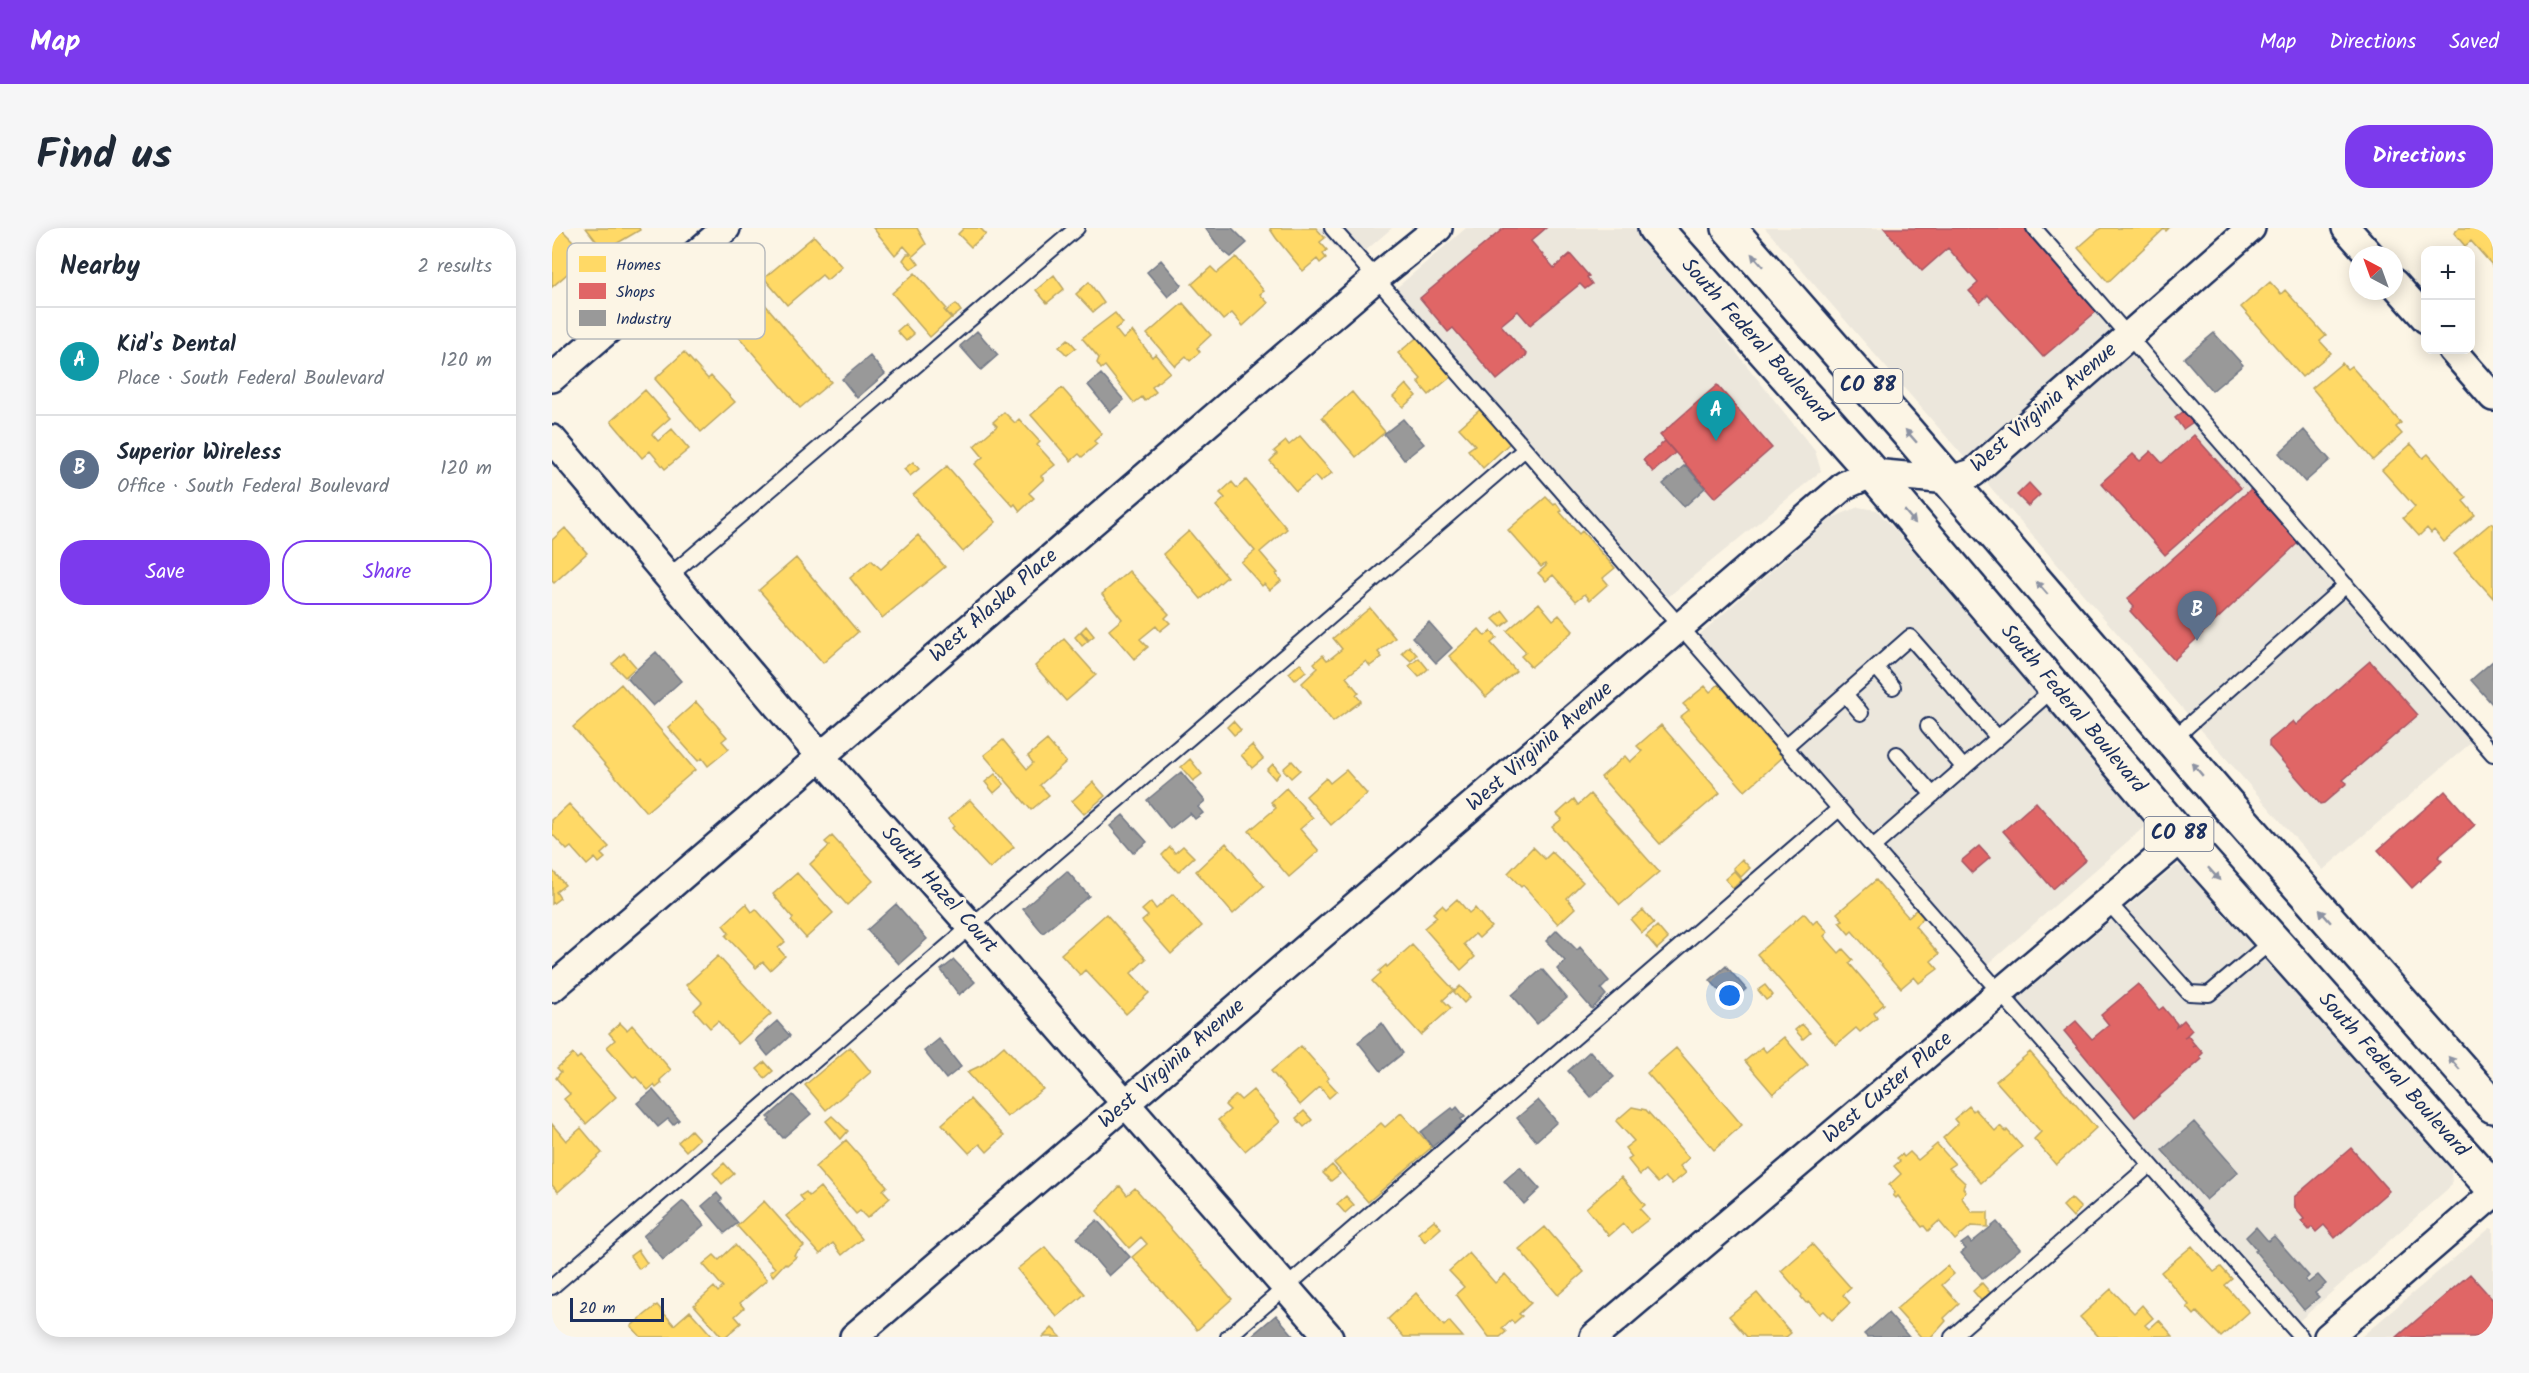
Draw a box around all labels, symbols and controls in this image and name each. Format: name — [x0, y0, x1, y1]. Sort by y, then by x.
text: Map — [30, 20, 81, 65]
text: Map — [2260, 26, 2296, 59]
text: Directions — [2329, 26, 2416, 59]
text: Saved — [2449, 26, 2499, 59]
text: Find us — [36, 123, 172, 190]
button: Directions — [2345, 125, 2493, 188]
legend — [567, 243, 765, 339]
text: Nearby — [60, 246, 140, 288]
north arrow — [2349, 246, 2403, 300]
map controls — [2421, 246, 2475, 354]
button: + — [2421, 246, 2475, 300]
text: 2 results — [417, 251, 492, 283]
street label: South Federal Boulevard — [1672, 251, 1840, 432]
text: Homes — [616, 253, 661, 278]
one-way arrow — [1750, 253, 1764, 268]
text: Shops — [616, 280, 655, 305]
button: − — [2421, 300, 2475, 354]
text: Industry — [616, 307, 671, 332]
text: Kid's Dental — [117, 328, 236, 363]
street label: West Virginia Avenue — [1963, 334, 2125, 481]
text: A — [73, 345, 86, 377]
text: 120 m — [440, 345, 492, 377]
text: Place · South Federal Boulevard — [117, 363, 384, 395]
road number: CO 88 — [1834, 369, 1902, 403]
pin: A — [1696, 392, 1736, 441]
one-way arrow — [1905, 429, 1918, 444]
text: Superior Wireless — [117, 436, 281, 471]
text: B — [73, 453, 86, 485]
text: 120 m — [440, 453, 492, 485]
text: Office · South Federal Boulevard — [117, 471, 389, 503]
one-way arrow — [1904, 509, 1917, 525]
button: Save — [60, 540, 270, 605]
button: Share — [282, 540, 492, 605]
street label: West Alaska Place — [922, 540, 1066, 671]
one-way arrow — [2036, 581, 2049, 596]
pin: B — [2178, 592, 2216, 641]
street label: South Federal Boulevard — [1992, 617, 2154, 802]
street label: West Virginia Avenue — [1459, 673, 1621, 820]
one-way arrow — [2191, 761, 2204, 777]
road number: CO 88 — [2144, 817, 2214, 851]
street label: South Hazel Court — [873, 819, 1006, 962]
one-way arrow — [2207, 866, 2221, 881]
one-way arrow — [2319, 908, 2332, 924]
your location — [1715, 981, 1744, 1010]
street label: South Federal Boulevard — [2309, 985, 2477, 1166]
street label: West Virginia Avenue — [1091, 990, 1253, 1137]
street label: West Custer Place — [1816, 1023, 1961, 1152]
one-way arrow — [2448, 1056, 2461, 1071]
scale bar — [570, 1295, 664, 1322]
text: 20 m — [579, 1296, 615, 1321]

